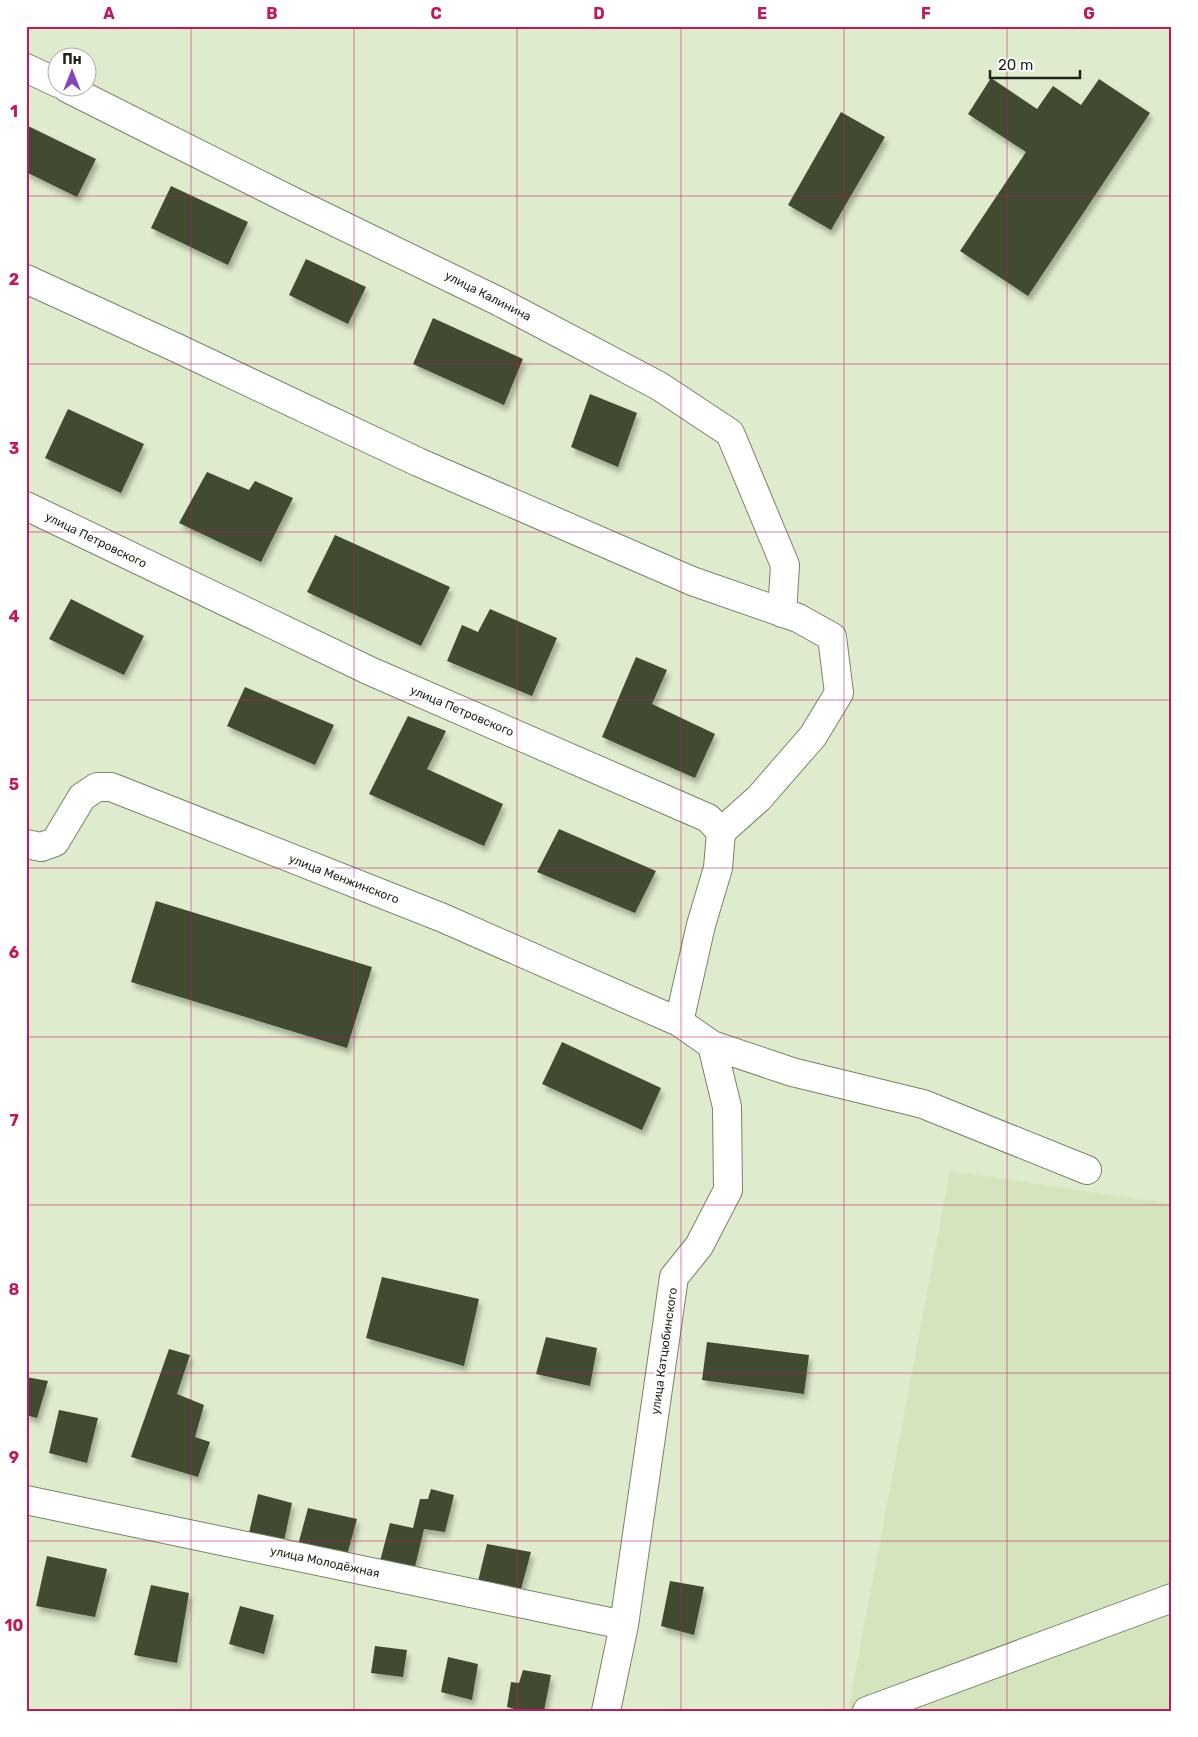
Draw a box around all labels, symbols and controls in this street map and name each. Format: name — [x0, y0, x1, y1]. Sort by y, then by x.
text: A — [103, 4, 115, 23]
text: B — [266, 4, 278, 23]
text: C — [430, 4, 442, 23]
text: D — [593, 4, 605, 23]
text: E — [757, 4, 767, 23]
text: F — [921, 4, 931, 23]
text: G — [1083, 4, 1095, 23]
north arrow — [48, 48, 98, 98]
scale bar — [990, 48, 1080, 80]
text: Пн — [62, 51, 82, 68]
text: 20 m — [998, 56, 1033, 74]
text: 1 — [10, 102, 18, 121]
street label: улица Калинина — [443, 268, 533, 324]
text: 2 — [9, 270, 19, 289]
text: 3 — [9, 439, 19, 458]
street label: улица Петровского — [43, 509, 149, 571]
text: 4 — [9, 607, 20, 626]
street label: улица Петровского — [408, 683, 516, 739]
text: 5 — [9, 775, 19, 794]
street label: улица Менжинского — [287, 852, 401, 907]
text: 6 — [9, 943, 19, 962]
text: 7 — [9, 1111, 19, 1130]
text: 8 — [9, 1280, 20, 1299]
street label: улица Катцюбинского — [648, 1287, 680, 1415]
text: 9 — [9, 1448, 19, 1467]
street label: улица Молодёжная — [269, 1544, 381, 1580]
text: 10 — [5, 1616, 24, 1635]

